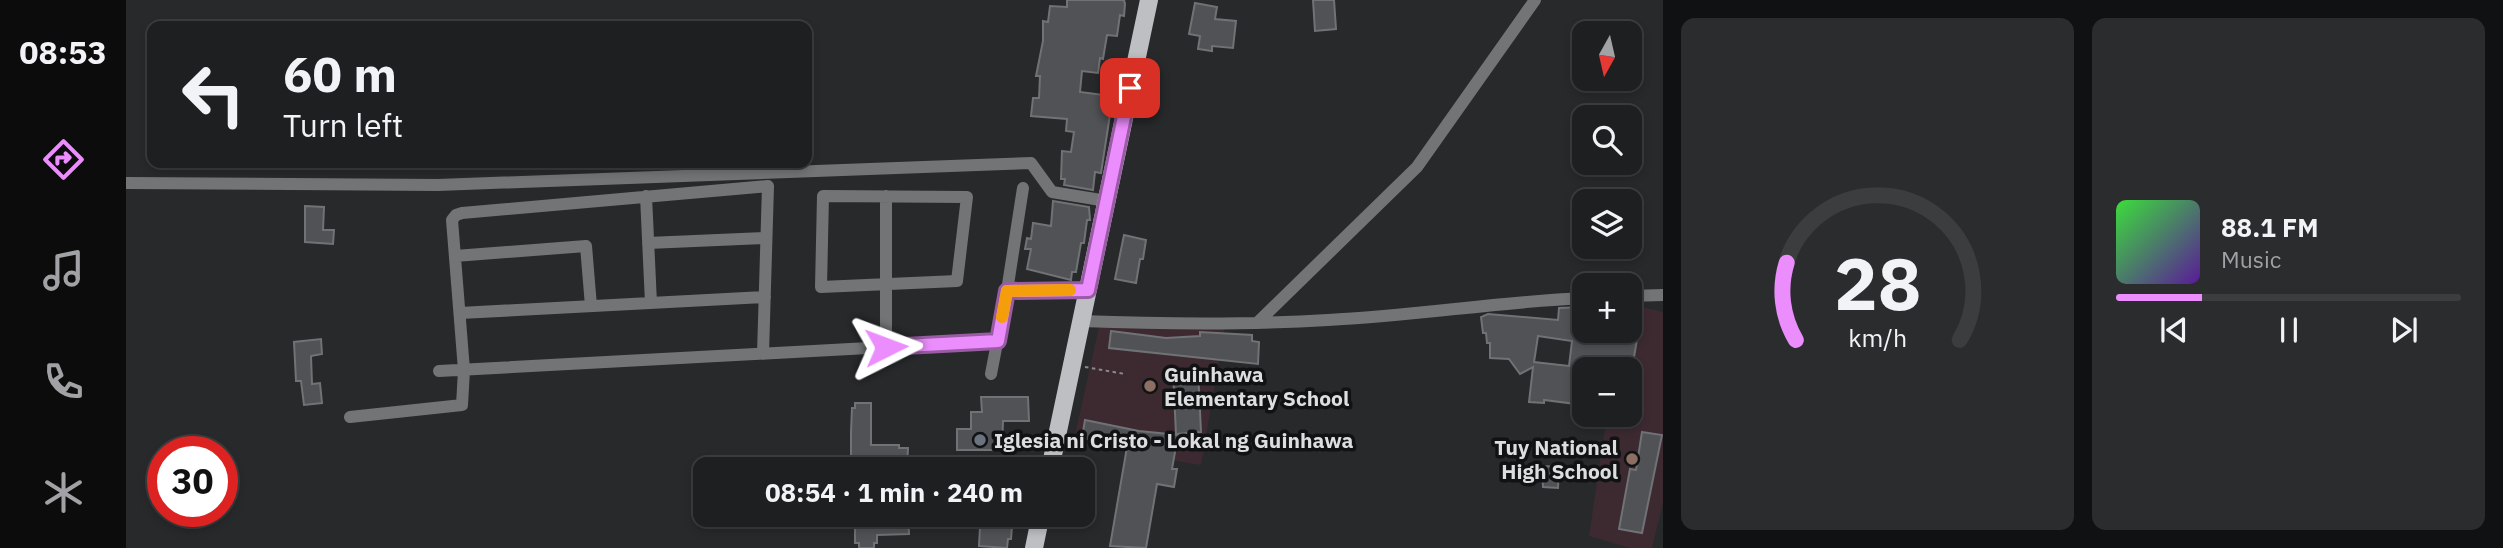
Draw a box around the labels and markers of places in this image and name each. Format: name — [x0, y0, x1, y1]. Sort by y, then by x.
pin — [1100, 58, 1160, 118]
place label: Guinhawa Elementary School — [1164, 360, 1349, 412]
marker: Guinhawa Elementary School — [1142, 378, 1158, 394]
place label: Iglesia ni Cristo - Lokal ng Guinhawa — [994, 426, 1354, 454]
marker: Iglesia ni Cristo - Lokal ng Guinhawa — [972, 432, 988, 448]
place label: Tuy National High School — [1494, 433, 1618, 485]
marker: Tuy National High School — [1624, 451, 1640, 467]

